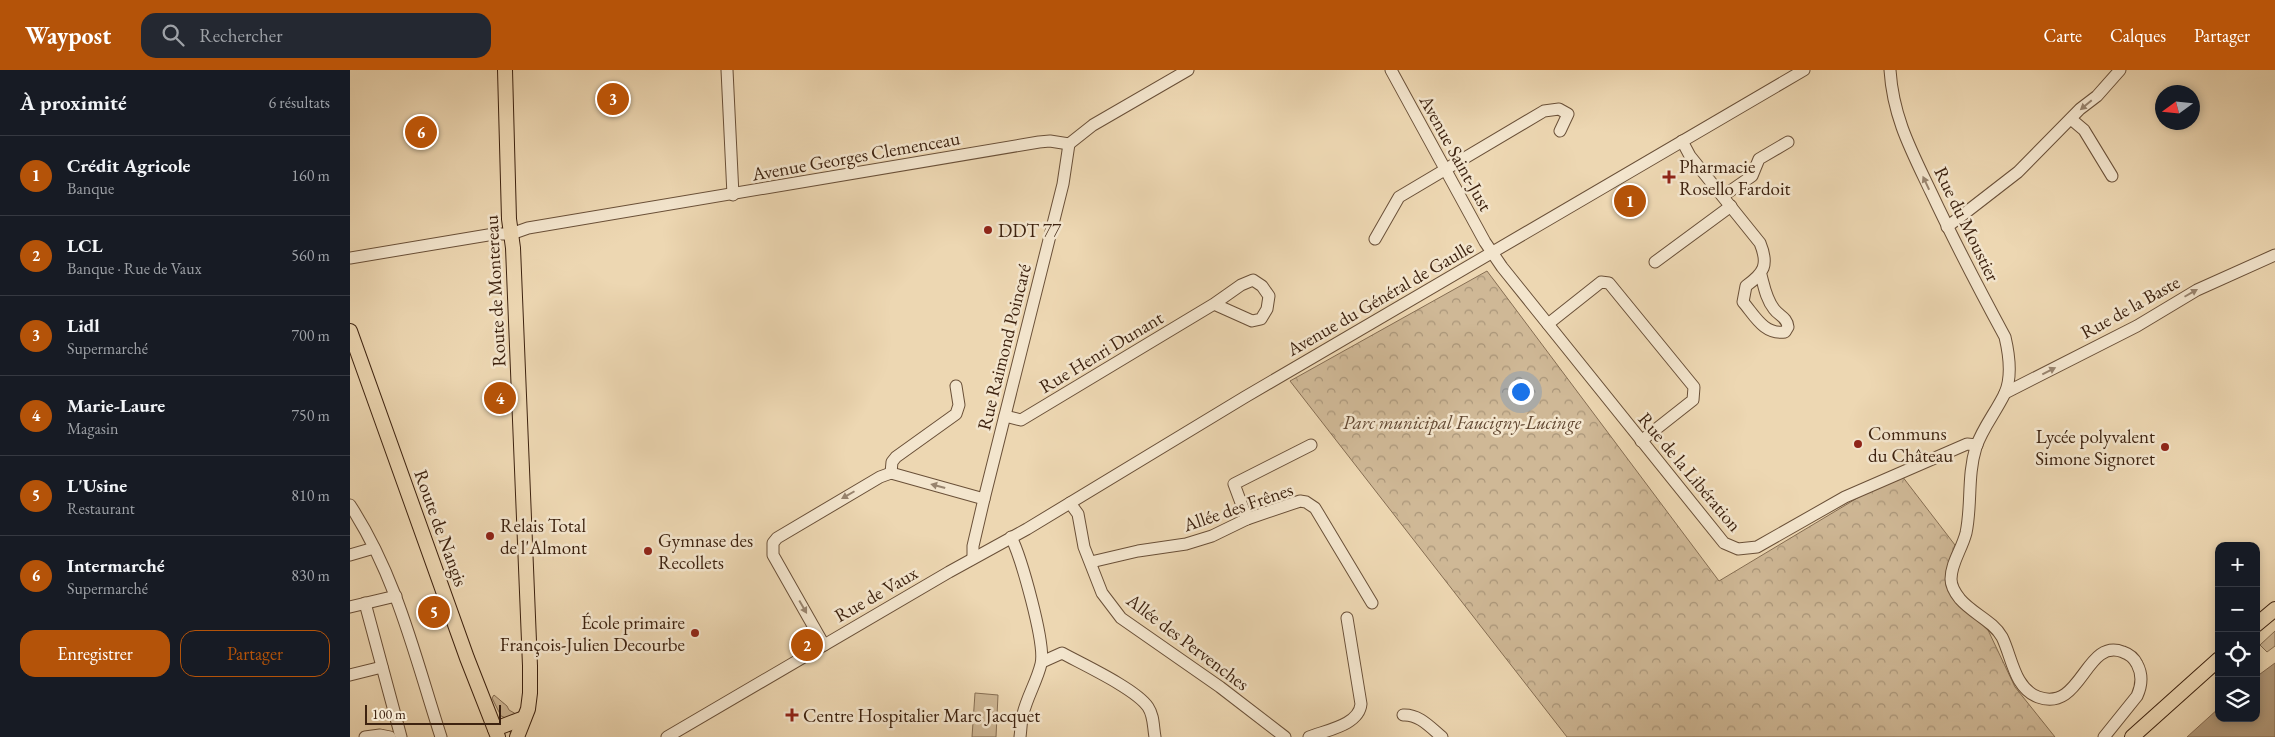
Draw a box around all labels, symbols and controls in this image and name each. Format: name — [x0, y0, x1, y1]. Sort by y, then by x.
search box — [141, 13, 491, 58]
text: Waypost — [25, 20, 111, 51]
icon: search — [159, 21, 187, 49]
text: Rechercher — [199, 23, 283, 48]
text: Carte — [2043, 24, 2082, 47]
text: Calques — [2110, 24, 2166, 47]
text: Partager — [2194, 24, 2250, 47]
pin: 3 — [597, 80, 629, 118]
north arrow — [2155, 85, 2200, 130]
text: À proximité — [20, 89, 127, 116]
street label: Avenue Saint-Just — [1413, 90, 1498, 216]
text: 6 résultats — [268, 92, 330, 113]
one-way arrow — [2079, 99, 2092, 110]
pin: 6 — [405, 113, 437, 151]
street label: Avenue Georges Clemenceau — [749, 125, 962, 187]
text: Crédit Agricole — [67, 153, 190, 178]
place label: Pharmacie Rosello Fardoit — [1679, 154, 1791, 201]
street label: Rue du Moustier — [1928, 162, 2006, 286]
text: 1 — [32, 165, 40, 186]
text: 160 m — [291, 165, 330, 186]
marker: Pharmacie Rosello Fardoit — [1663, 171, 1675, 183]
one-way arrow — [1922, 176, 1930, 190]
text: Banque — [67, 178, 114, 199]
pin: 1 — [1614, 182, 1646, 220]
street label: Route de Montereau — [479, 215, 511, 367]
place label: DDT 77 — [998, 218, 1062, 243]
marker: DDT 77 — [982, 224, 994, 236]
text: LCL — [67, 233, 103, 258]
street label: Avenue du Général de Gaulle — [1281, 234, 1478, 362]
text: 2 — [32, 245, 40, 266]
text: 560 m — [291, 245, 330, 266]
text: Banque · Rue de Vaux — [67, 258, 202, 279]
street label: Rue Raimond Poincaré — [971, 261, 1037, 433]
street label: Rue de la Baste — [2076, 269, 2184, 345]
one-way arrow — [2184, 289, 2198, 297]
street label: Rue Henri Dunant — [1034, 305, 1168, 399]
text: Lidl — [67, 313, 100, 338]
text: 3 — [32, 325, 40, 346]
text: 700 m — [291, 325, 330, 346]
text: Supermarché — [67, 338, 148, 359]
one-way arrow — [2042, 367, 2056, 375]
pin: 4 — [484, 379, 516, 417]
your location — [1508, 379, 1534, 405]
text: Marie-Laure — [67, 393, 165, 418]
text: 4 — [32, 405, 40, 426]
text: 750 m — [291, 405, 330, 426]
street label: Rue de la Libération — [1633, 407, 1747, 537]
park label: Parc municipal Faucigny-Lucinge — [1343, 410, 1582, 435]
text: Magasin — [67, 418, 118, 439]
place label: Communs du Château — [1868, 421, 1953, 468]
place label: Lycée polyvalent Simone Signoret — [2035, 424, 2155, 471]
marker: Communs du Château — [1852, 438, 1864, 450]
marker: Lycée polyvalent Simone Signoret — [2159, 441, 2171, 453]
street label: Route de Nangis — [408, 466, 474, 590]
text: L'Usine — [67, 473, 127, 498]
street label: Allée des Frênes — [1179, 477, 1296, 538]
one-way arrow — [930, 482, 945, 490]
text: 5 — [32, 485, 40, 506]
text: 810 m — [291, 485, 330, 506]
one-way arrow — [842, 491, 855, 500]
text: Restaurant — [67, 498, 135, 519]
place label: Relais Total de l'Almont — [500, 513, 587, 560]
place label: Gymnase des Recollets — [658, 528, 753, 575]
marker: Relais Total de l'Almont — [484, 530, 496, 542]
map controls — [2215, 542, 2260, 722]
button: + — [2215, 542, 2260, 587]
marker: Gymnase des Recollets — [642, 545, 654, 557]
text: Intermarché — [67, 553, 165, 578]
street label: Rue de Vaux — [830, 560, 923, 628]
text: 6 — [32, 565, 40, 586]
text: 830 m — [291, 565, 330, 586]
text: Supermarché — [67, 578, 148, 599]
street label: Allée des Pervenches — [1121, 587, 1254, 696]
button: − — [2215, 587, 2260, 632]
pin: 5 — [418, 593, 450, 631]
one-way arrow — [799, 600, 807, 615]
place label: École primaire François-Julien Decourbe — [500, 610, 685, 657]
pin: 2 — [791, 626, 823, 664]
marker: École primaire François-Julien Decourbe — [689, 627, 701, 639]
button: Enregistrer — [20, 630, 170, 677]
button: Partager — [180, 630, 330, 677]
button: locate — [2215, 632, 2260, 677]
button: layers — [2215, 677, 2260, 722]
scale bar — [365, 702, 501, 725]
place label: Centre Hospitalier Marc Jacquet — [803, 703, 1040, 728]
text: 100 m — [372, 705, 406, 723]
marker: Centre Hospitalier Marc Jacquet — [785, 708, 799, 722]

